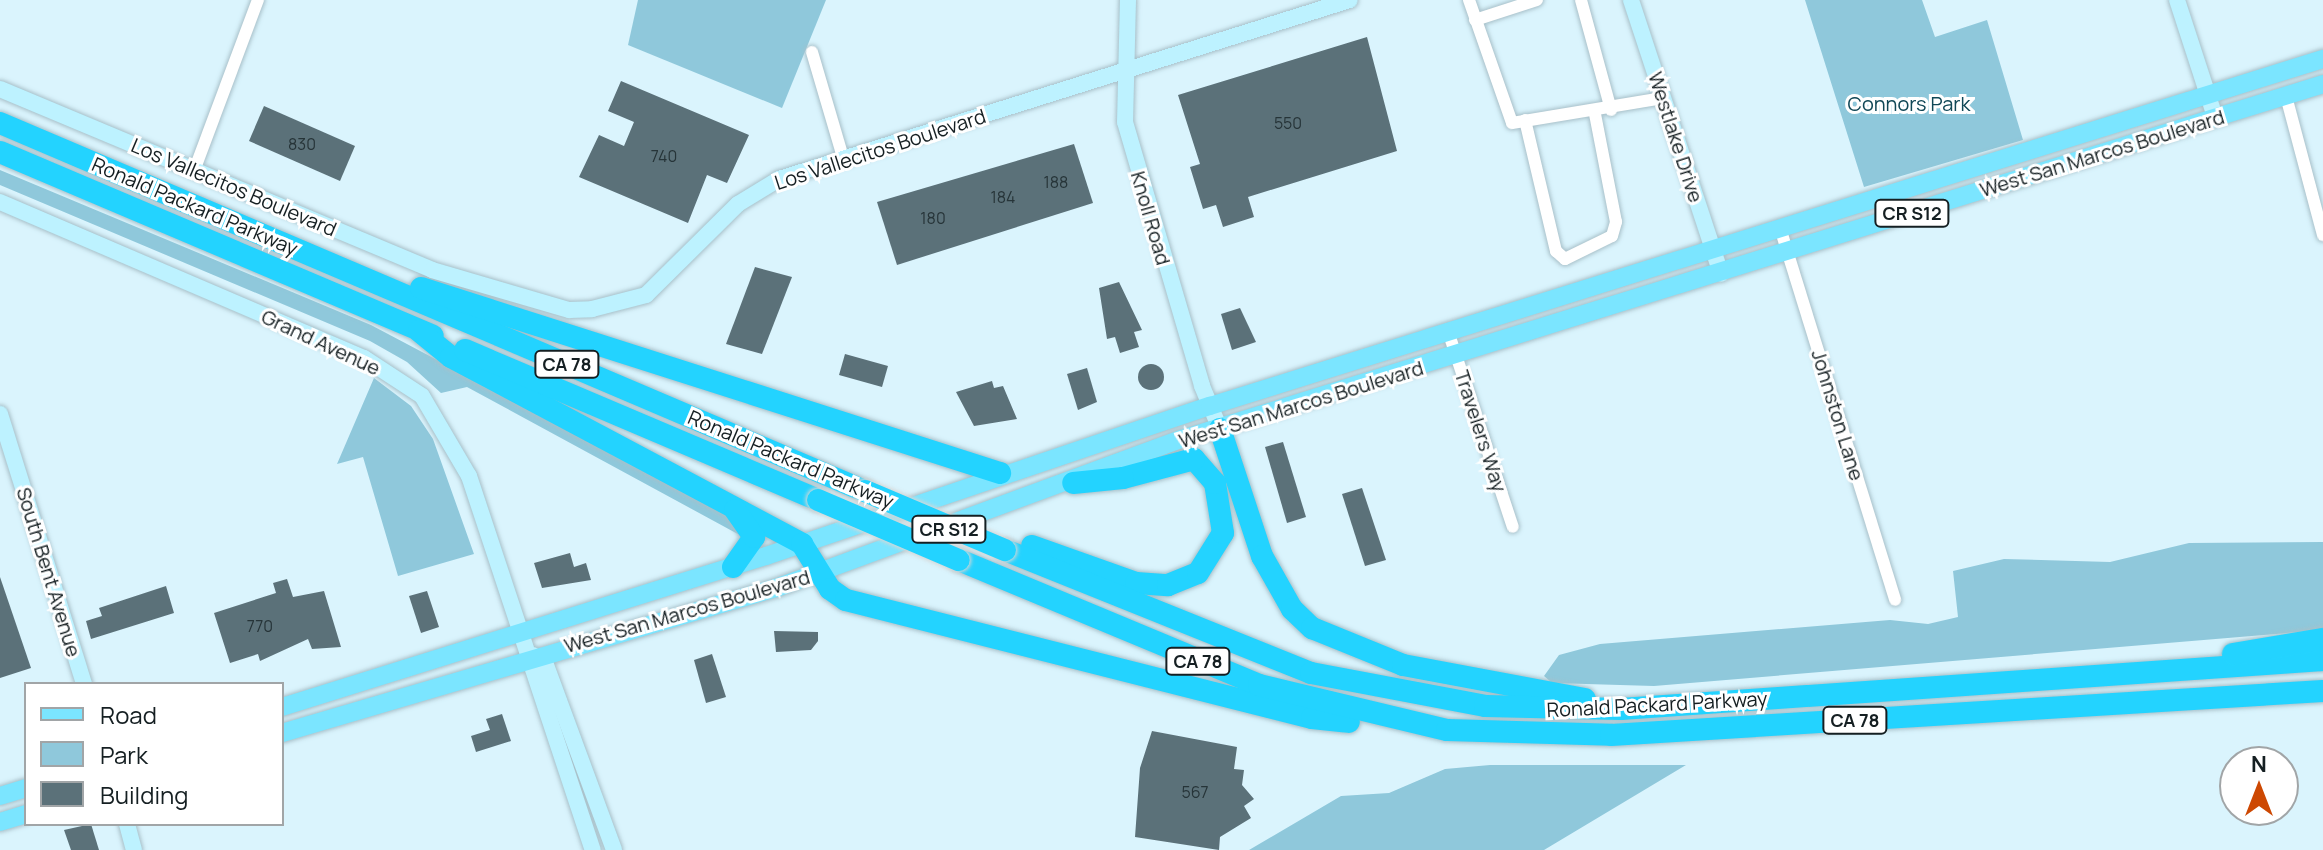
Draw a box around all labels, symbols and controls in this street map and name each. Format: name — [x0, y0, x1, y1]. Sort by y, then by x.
street label: Westlake Drive — [1644, 69, 1708, 205]
park label: Connors Park — [1848, 91, 1970, 115]
street label: Los Vallecitos Boulevard — [771, 104, 989, 194]
street label: West San Marcos Boulevard — [1977, 104, 2227, 202]
house number: 550 — [1274, 113, 1302, 133]
street label: Los Vallecitos Boulevard — [128, 133, 340, 241]
house number: 830 — [288, 134, 316, 154]
house number: 740 — [651, 146, 677, 166]
street label: Ronald Packard Parkway — [88, 152, 302, 260]
street label: Knoll Road — [1126, 168, 1176, 268]
house number: 188 — [1044, 172, 1068, 192]
house number: 184 — [991, 187, 1015, 207]
road number: CR S12 — [1874, 199, 1950, 227]
house number: 180 — [920, 208, 946, 228]
street label: Grand Avenue — [258, 304, 384, 380]
street label: Johnston Lane — [1807, 347, 1869, 483]
road number: CA 78 — [533, 350, 601, 378]
street label: West San Marcos Boulevard — [1176, 355, 1426, 453]
street label: Travelers Way — [1450, 367, 1512, 495]
street label: Ronald Packard Parkway — [684, 405, 898, 513]
street label: South Bent Avenue — [12, 484, 86, 660]
road number: CR S12 — [911, 515, 987, 543]
street label: West San Marcos Boulevard — [561, 564, 813, 658]
house number: 770 — [247, 616, 273, 636]
road number: CA 78 — [1164, 647, 1232, 675]
legend — [24, 682, 284, 826]
street label: Ronald Packard Parkway — [1546, 686, 1768, 722]
text: Road — [100, 698, 157, 731]
road number: CA 78 — [1821, 706, 1889, 734]
text: Park — [100, 738, 148, 771]
north arrow — [2219, 746, 2299, 826]
text: N — [2251, 749, 2267, 779]
text: Building — [100, 778, 188, 811]
house number: 567 — [1181, 782, 1209, 802]

